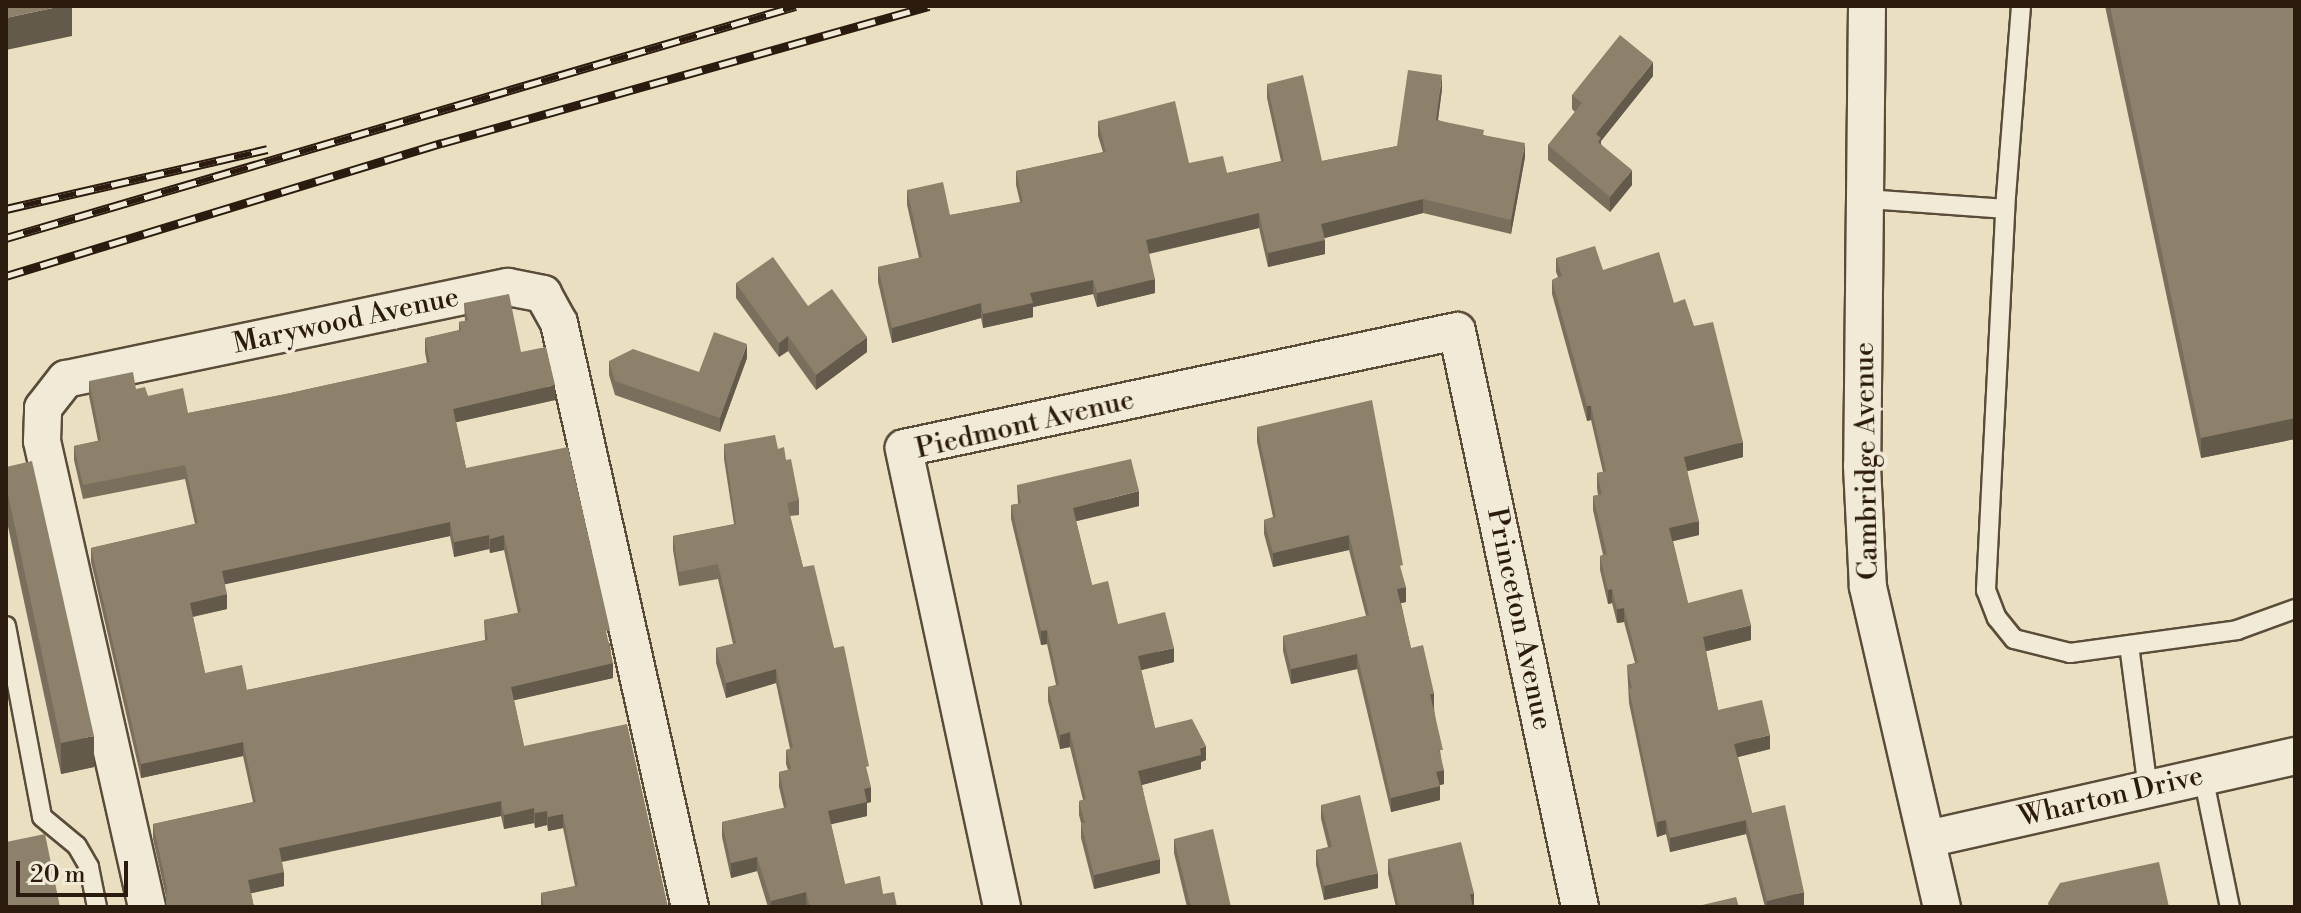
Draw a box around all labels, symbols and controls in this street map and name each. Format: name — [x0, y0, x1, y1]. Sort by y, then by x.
street label: Marywood Avenue — [230, 281, 462, 361]
street label: Cambridge Avenue — [1848, 342, 1886, 580]
street label: Piedmont Avenue — [912, 384, 1138, 466]
street label: Princeton Avenue — [1479, 505, 1559, 733]
street label: Wharton Drive — [2016, 759, 2206, 835]
scale bar — [20, 845, 132, 895]
text: 20 m — [30, 860, 86, 890]

